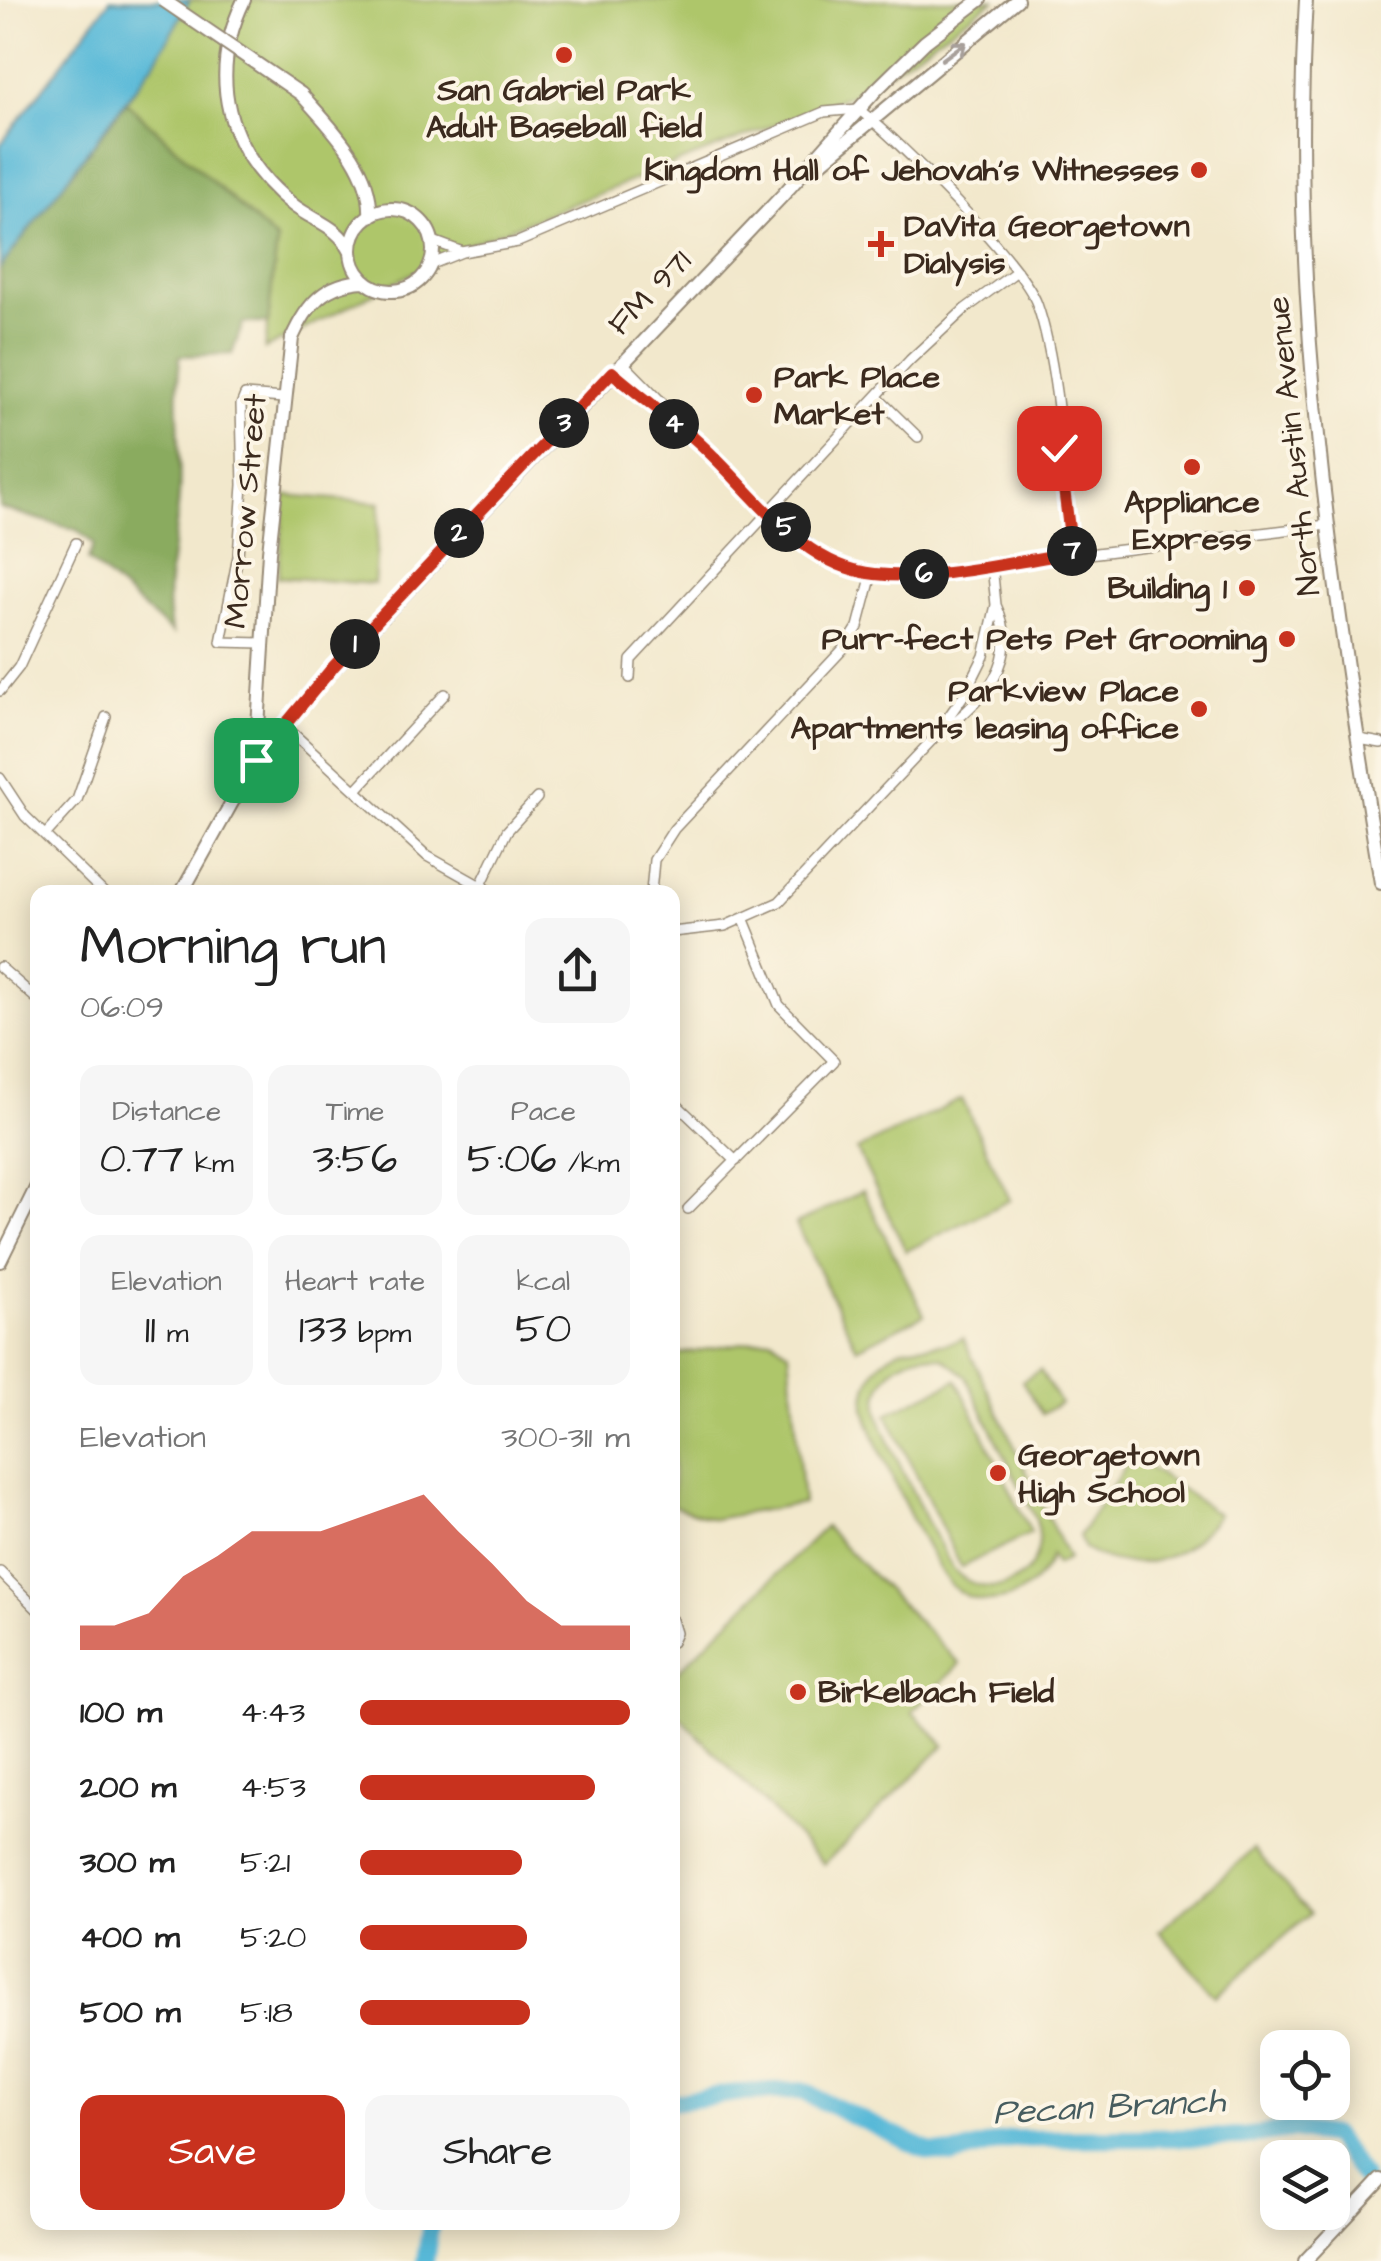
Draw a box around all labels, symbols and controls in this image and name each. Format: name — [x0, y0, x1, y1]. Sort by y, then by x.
one-way arrow — [940, 41, 968, 62]
marker: San Gabriel Park Adult Baseball field — [553, 44, 575, 66]
place label: San Gabriel Park Adult Baseball field — [426, 68, 703, 150]
place label: Kingdom Hall of Jehovah's Witnesses — [644, 148, 1179, 194]
marker: Kingdom Hall of Jehovah's Witnesses — [1188, 159, 1210, 181]
place label: DaVita Georgetown Dialysis — [904, 204, 1190, 287]
marker: DaVita Georgetown Dialysis — [868, 231, 894, 257]
street label: FM 971 — [598, 240, 702, 346]
street label: North Austin Avenue — [1256, 294, 1332, 598]
place label: Park Place Market — [774, 355, 940, 437]
marker: Park Place Market — [743, 384, 765, 406]
street label: Morrow Street — [213, 392, 279, 630]
pin: 3 — [539, 398, 589, 448]
pin: 4 — [649, 399, 699, 449]
text: 3 — [557, 403, 571, 442]
text: 4 — [664, 404, 684, 443]
pin — [1017, 406, 1102, 491]
icon: check — [1032, 421, 1087, 476]
marker: Appliance Express — [1181, 456, 1203, 478]
place label: Appliance Express — [1124, 480, 1260, 562]
pin: 5 — [761, 502, 811, 552]
text: 5 — [776, 507, 796, 546]
pin: 2 — [434, 508, 484, 558]
text: 2 — [451, 513, 467, 552]
pin: 7 — [1047, 526, 1097, 576]
text: 7 — [1063, 531, 1081, 570]
pin: 6 — [899, 549, 949, 599]
text: 6 — [915, 554, 933, 593]
place label: Building 1 — [1107, 566, 1227, 612]
marker: Building 1 — [1236, 577, 1258, 599]
place label: Purr-fect Pets Pet Grooming — [822, 617, 1268, 663]
pin: 1 — [330, 619, 380, 669]
text: 1 — [353, 624, 357, 663]
marker: Purr-fect Pets Pet Grooming — [1276, 628, 1298, 650]
place label: Parkview Place Apartments leasing office — [791, 669, 1179, 752]
marker: Parkview Place Apartments leasing office — [1188, 698, 1210, 720]
pin — [214, 718, 299, 803]
icon: arrive — [229, 733, 284, 788]
text: Morning run — [80, 909, 386, 985]
button: share — [525, 918, 630, 1023]
text: 06:09 — [80, 985, 164, 1030]
text: Distance — [112, 1092, 221, 1131]
text: Time — [326, 1092, 384, 1131]
text: Pace — [511, 1092, 576, 1131]
text: 0.77 — [100, 1131, 184, 1189]
text: 3:56 — [313, 1131, 397, 1189]
text: 5:06 — [467, 1131, 557, 1189]
text: km — [184, 1144, 234, 1183]
text: /km — [557, 1144, 620, 1183]
text: Elevation — [112, 1262, 222, 1301]
text: Heart rate — [285, 1262, 425, 1301]
text: kcal — [517, 1262, 570, 1301]
text: 11 — [145, 1301, 156, 1359]
text: 133 — [299, 1301, 347, 1359]
text: 50 — [515, 1301, 571, 1359]
text: m — [156, 1314, 189, 1353]
text: bpm — [347, 1314, 411, 1353]
text: Elevation — [80, 1415, 206, 1460]
text: 300–311 m — [501, 1415, 630, 1460]
place label: Georgetown High School — [1018, 1433, 1200, 1516]
marker: Georgetown High School — [987, 1462, 1009, 1484]
place label: Birkelbach Field — [818, 1670, 1055, 1715]
marker: Birkelbach Field — [787, 1681, 809, 1703]
text: 100 m — [80, 1690, 162, 1735]
text: 4:43 — [240, 1690, 305, 1735]
text: 200 m — [80, 1765, 176, 1810]
text: 4:53 — [240, 1765, 306, 1810]
text: 300 m — [80, 1840, 174, 1885]
text: 5:21 — [240, 1840, 290, 1885]
text: 400 m — [80, 1915, 180, 1960]
text: 5:20 — [240, 1915, 307, 1960]
text: 500 m — [80, 1990, 181, 2035]
text: 5:18 — [240, 1990, 293, 2035]
map controls — [1260, 2030, 1350, 2230]
button: locate — [1260, 2030, 1350, 2120]
water label: Pecan Branch — [992, 2076, 1228, 2138]
button: Save — [80, 2095, 345, 2210]
button: Share — [365, 2095, 630, 2210]
button: layers — [1260, 2140, 1350, 2230]

